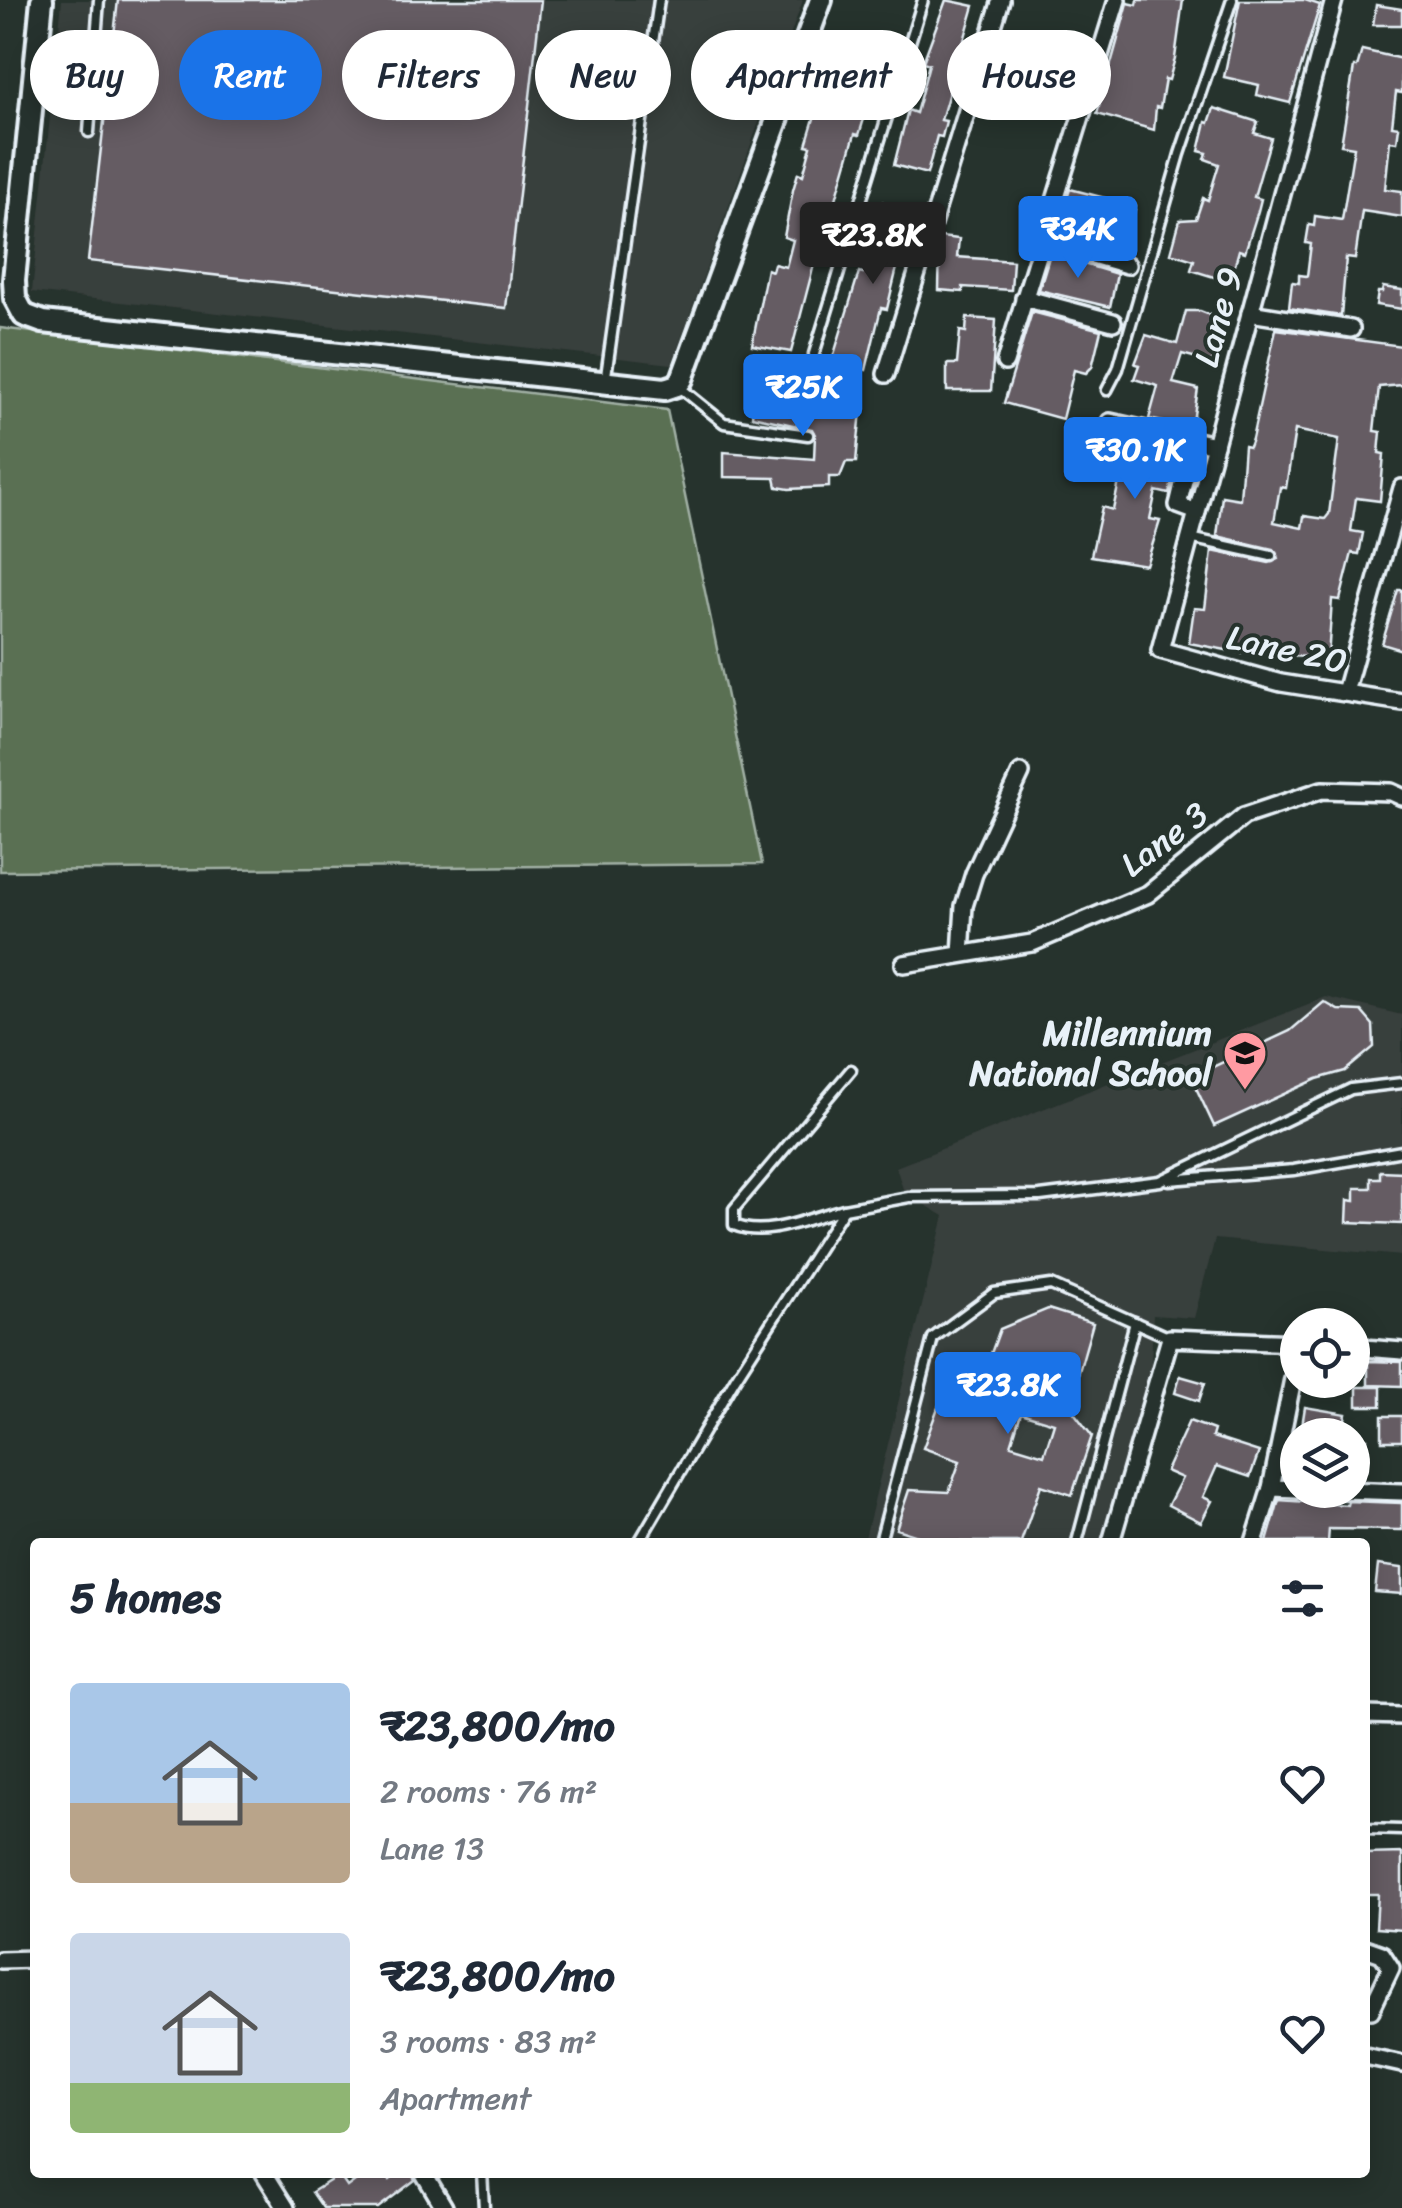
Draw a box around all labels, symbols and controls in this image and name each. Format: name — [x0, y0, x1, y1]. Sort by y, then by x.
chip: Buy — [30, 30, 159, 120]
chip: Rent — [179, 30, 322, 120]
chip: Filters — [342, 30, 515, 120]
chip: New — [535, 30, 671, 120]
chip: Apartment — [691, 30, 927, 120]
chip: House — [947, 30, 1111, 120]
pin: ₹34K — [1019, 196, 1137, 281]
text: ₹34K — [1041, 200, 1115, 257]
pin: ₹23.8K — [792, 202, 954, 287]
text: ₹23.8K — [822, 206, 924, 263]
street label: Lane 9 — [1175, 260, 1261, 374]
pin: ₹25K — [744, 354, 862, 439]
text: ₹25K — [765, 358, 841, 415]
pin: ₹30.1K — [1054, 417, 1216, 502]
text: ₹30.1K — [1086, 421, 1184, 478]
street label: Lane 20 — [1221, 606, 1353, 692]
street label: Lane 3 — [1106, 784, 1222, 894]
place label: Millennium National School — [969, 1002, 1213, 1104]
school or university icon: Millennium National School — [1222, 1030, 1268, 1091]
map controls — [1280, 1308, 1370, 1508]
button: locate — [1280, 1308, 1370, 1398]
pin: ₹23.8K — [927, 1352, 1089, 1437]
text: ₹23.8K — [957, 1356, 1059, 1413]
button: layers — [1280, 1418, 1370, 1508]
text: 5 homes — [70, 1561, 221, 1635]
icon: filters — [1275, 1571, 1330, 1626]
text: ₹23,800/mo — [380, 1689, 615, 1763]
icon: home — [150, 1723, 270, 1843]
icon: heart — [1275, 1756, 1330, 1811]
text: 2 rooms · 76 m² — [380, 1763, 597, 1820]
text: Lane 13 — [380, 1820, 484, 1877]
text: ₹23,800/mo — [380, 1939, 615, 2013]
icon: home — [150, 1973, 270, 2093]
icon: heart — [1275, 2006, 1330, 2061]
text: 3 rooms · 83 m² — [380, 2013, 597, 2070]
text: Apartment — [380, 2070, 531, 2127]

